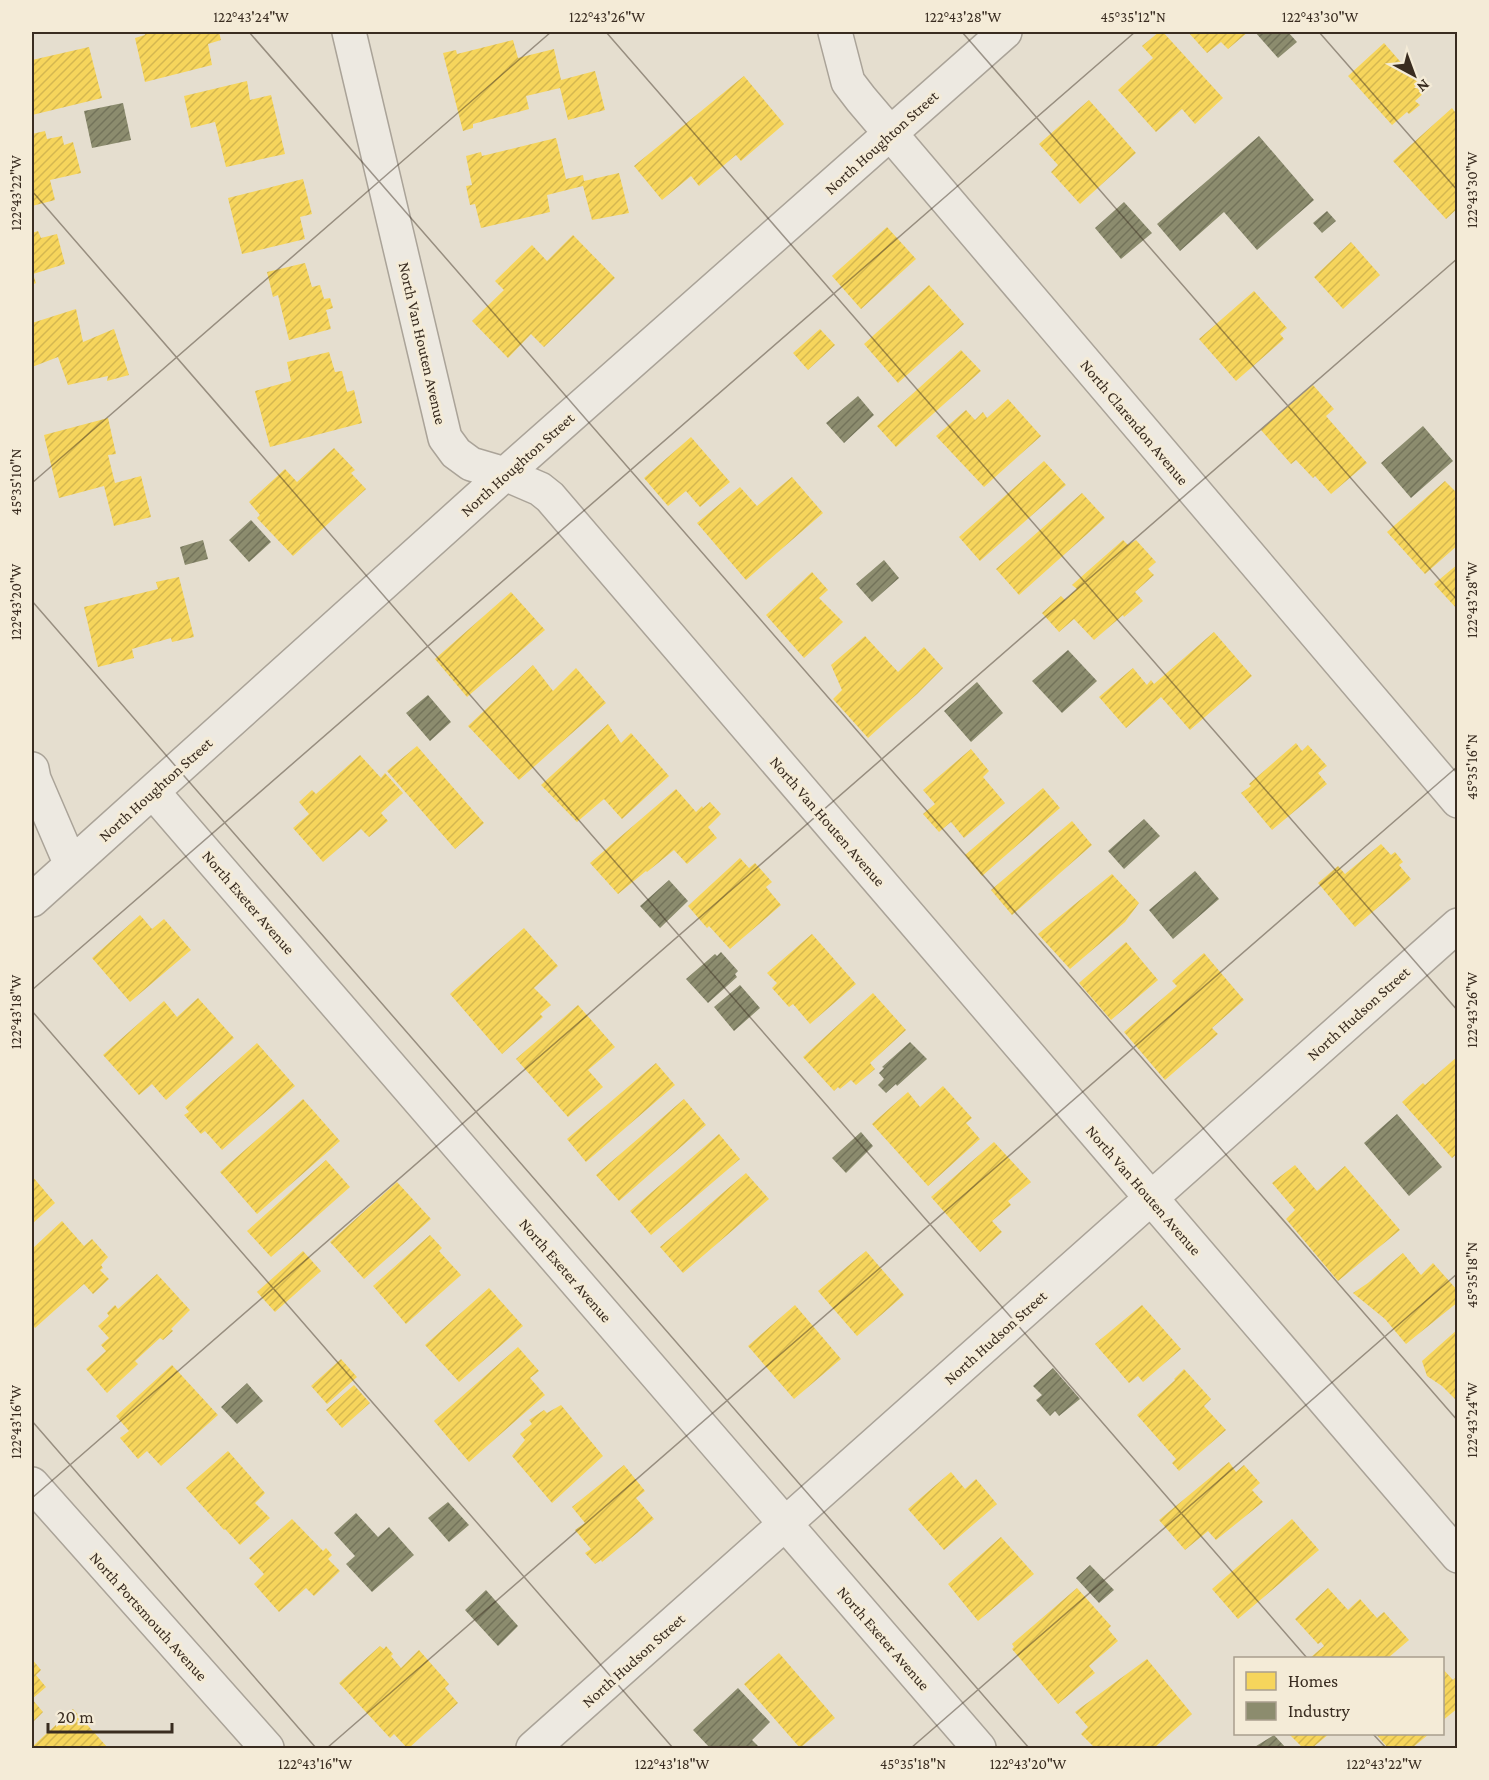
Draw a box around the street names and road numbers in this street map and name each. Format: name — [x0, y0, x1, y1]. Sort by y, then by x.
street label: North Houghton Street — [821, 87, 943, 198]
street label: North Van Houten Avenue — [396, 260, 449, 426]
street label: North Clarendon Avenue — [1077, 356, 1192, 488]
street label: North Houghton Street — [457, 409, 579, 520]
street label: North Houghton Street — [95, 734, 217, 845]
street label: North Van Houten Avenue — [767, 753, 889, 890]
street label: North Exeter Avenue — [199, 847, 298, 958]
street label: North Hudson Street — [1304, 963, 1413, 1064]
street label: North Van Houten Avenue — [1083, 1122, 1205, 1259]
street label: North Exeter Avenue — [516, 1215, 615, 1326]
street label: North Hudson Street — [941, 1287, 1050, 1388]
street label: North Portsmouth Avenue — [86, 1549, 211, 1684]
street label: North Exeter Avenue — [834, 1583, 933, 1694]
street label: North Hudson Street — [579, 1610, 688, 1711]

